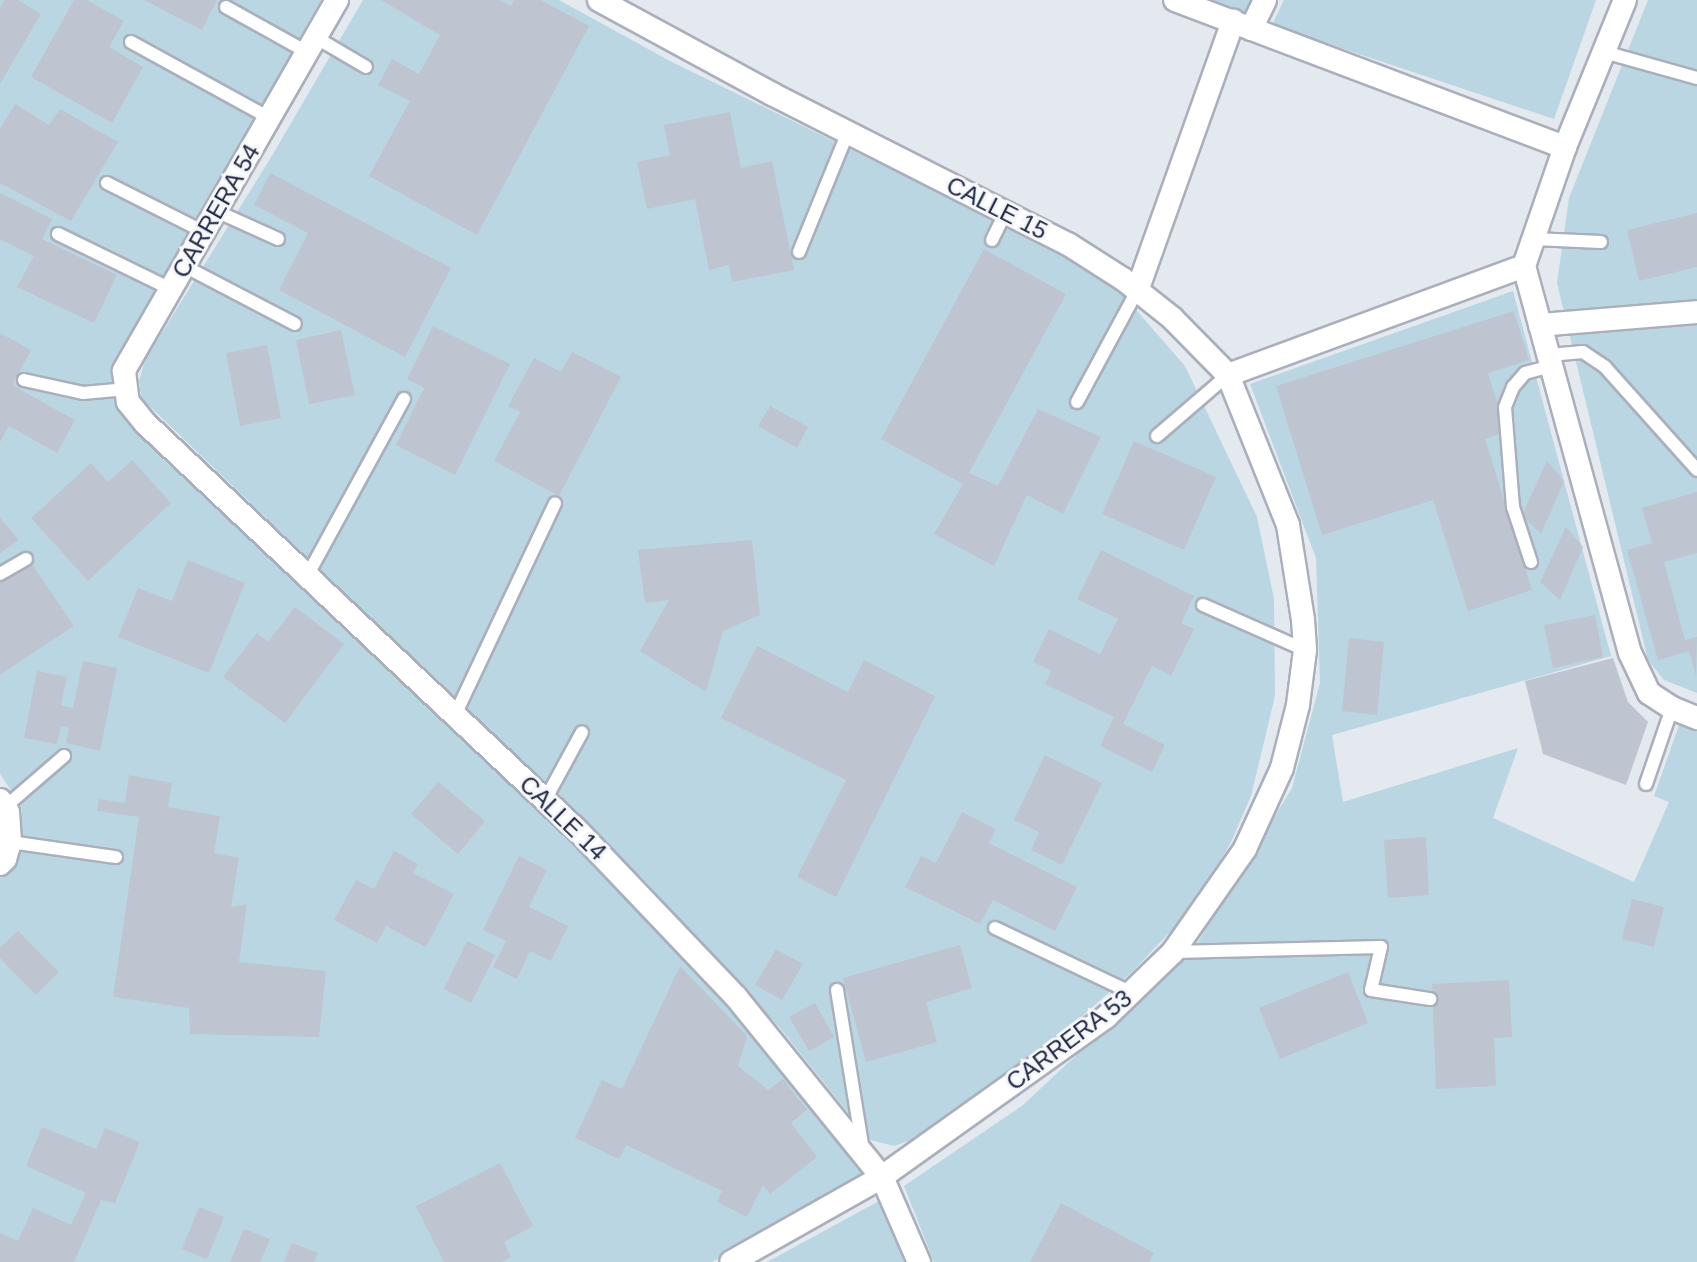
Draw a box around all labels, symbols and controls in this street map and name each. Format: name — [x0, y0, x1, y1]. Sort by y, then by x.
street label: CARRERA 54 — [166, 139, 266, 283]
street label: CALLE 15 — [942, 170, 1052, 246]
street label: CALLE 14 — [514, 770, 612, 866]
street label: CARRERA 53 — [1000, 983, 1138, 1097]

